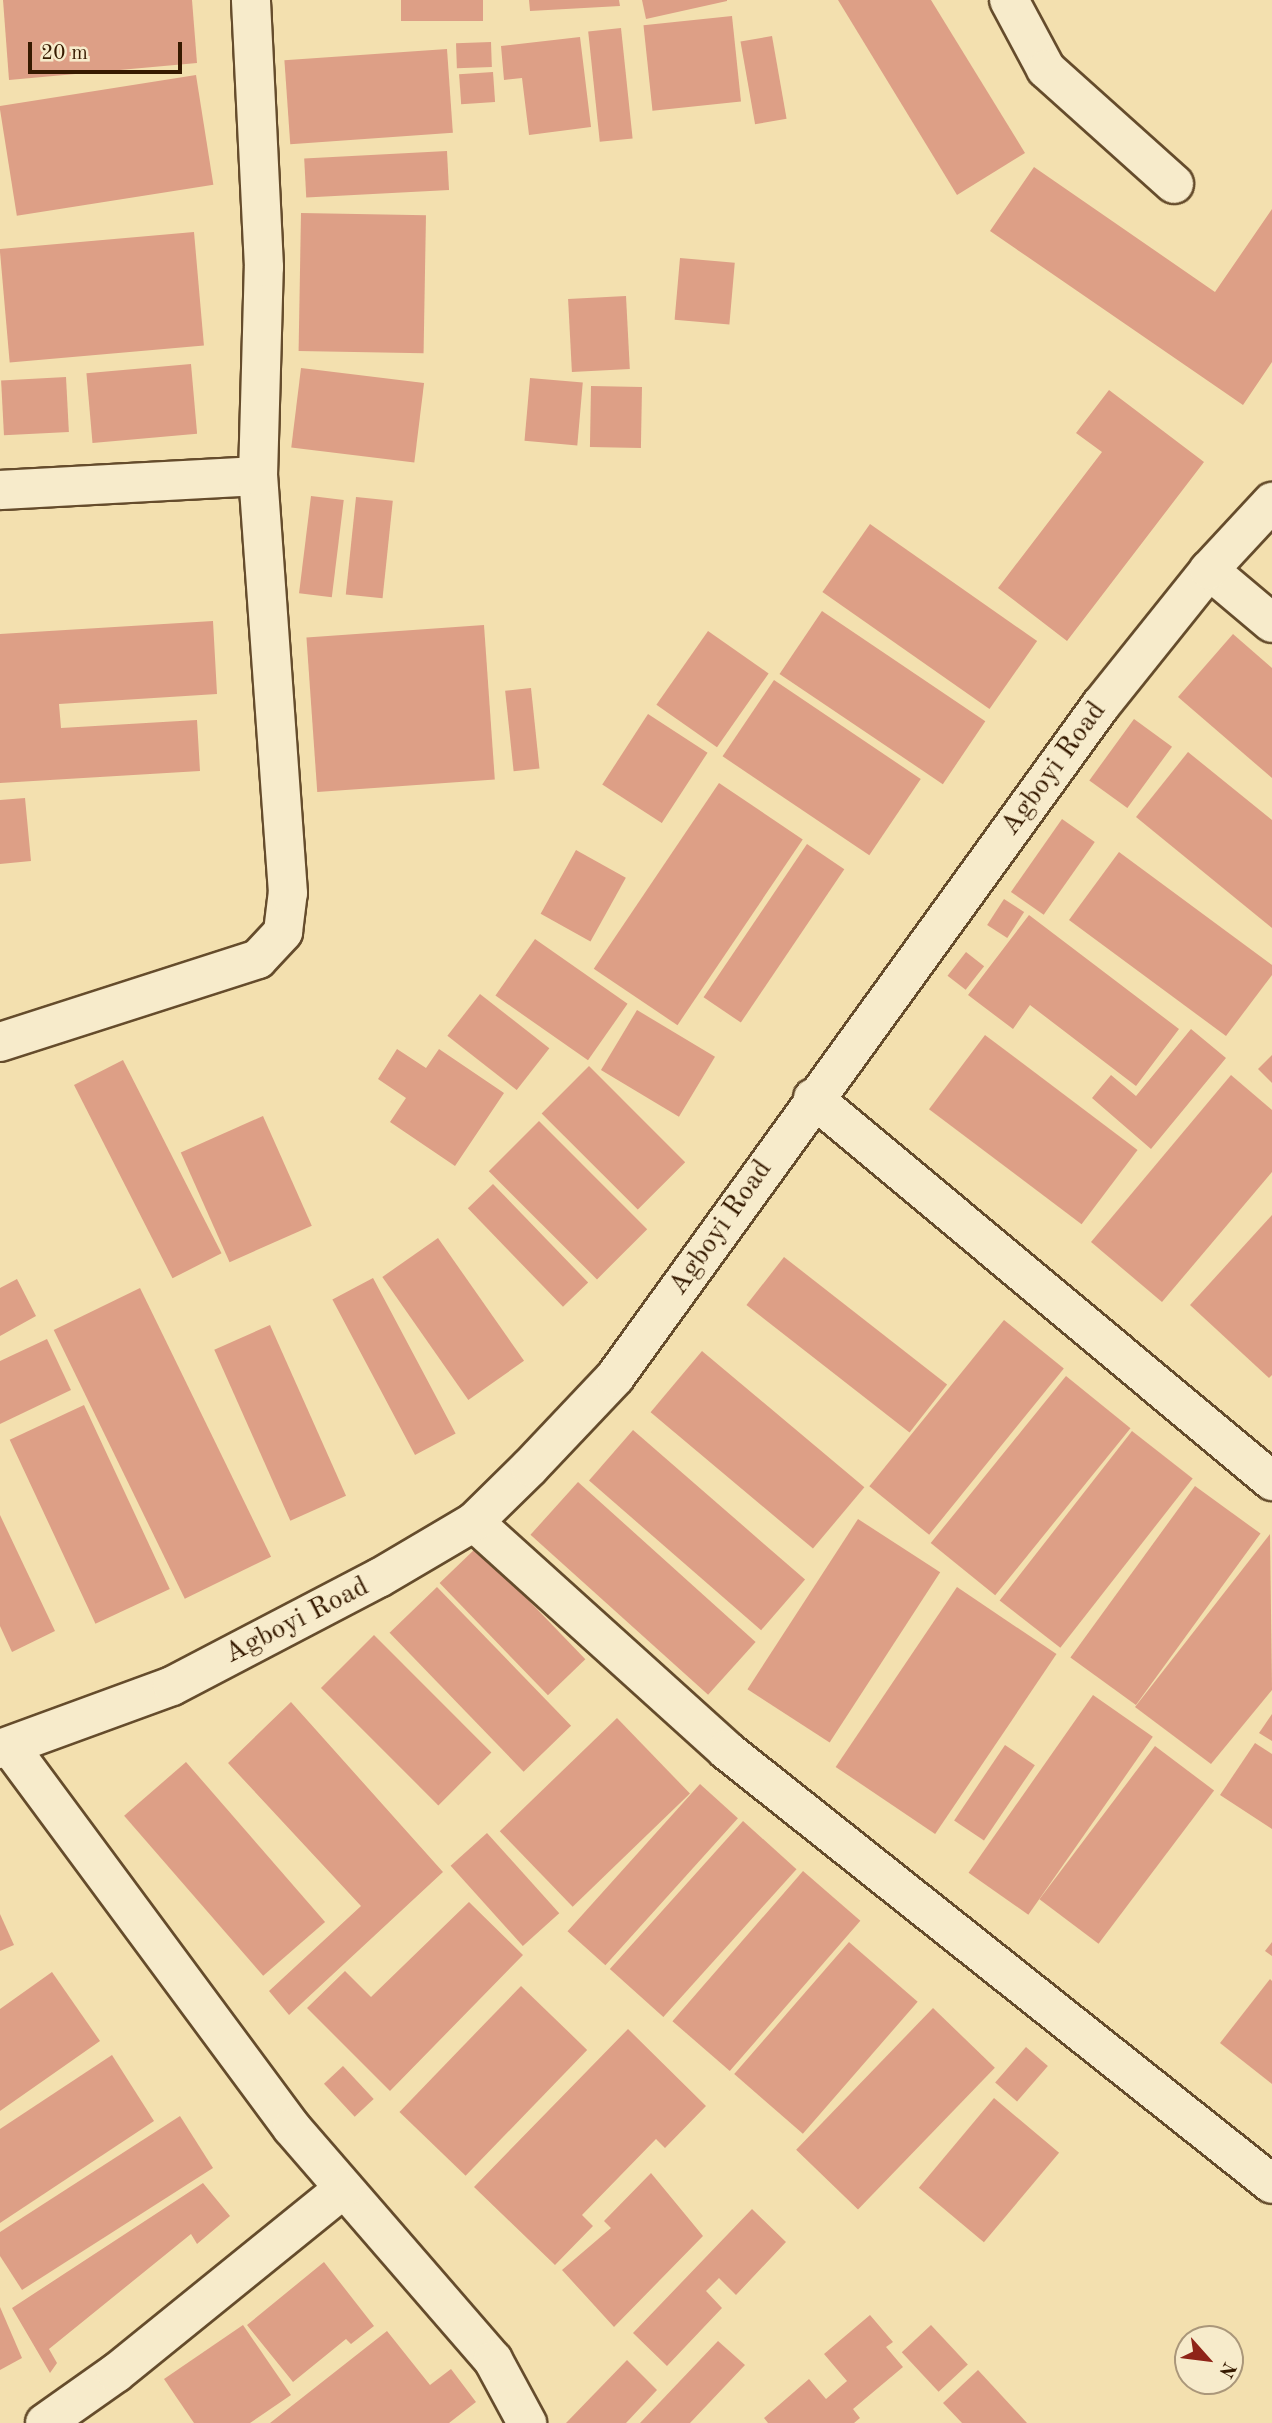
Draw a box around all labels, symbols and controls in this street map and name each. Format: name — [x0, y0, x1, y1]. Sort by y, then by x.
scale bar — [32, 28, 186, 72]
text: 20 m — [41, 43, 88, 64]
street label: Agboyi Road — [994, 695, 1114, 843]
street label: Agboyi Road — [662, 1154, 780, 1302]
street label: Agboyi Road — [219, 1570, 375, 1672]
north arrow — [1174, 2325, 1244, 2395]
text: N — [1214, 2358, 1238, 2380]

